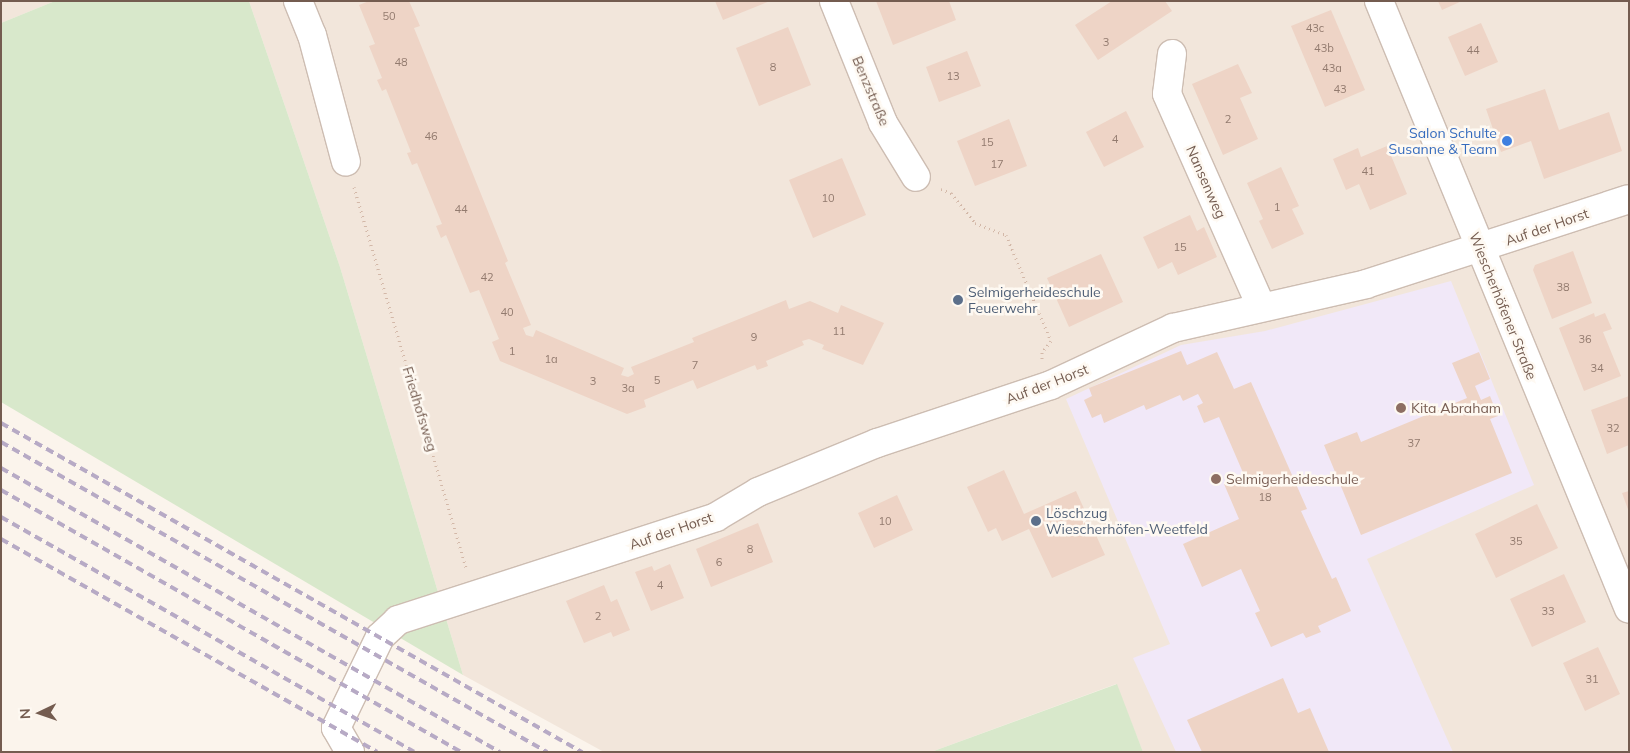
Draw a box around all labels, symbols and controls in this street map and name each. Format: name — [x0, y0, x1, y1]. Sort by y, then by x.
house number: 50 — [382, 9, 396, 23]
house number: 43c — [1306, 21, 1324, 35]
house number: 3 — [1103, 35, 1109, 49]
house number: 43b — [1314, 41, 1334, 55]
house number: 44 — [1466, 43, 1480, 57]
street label: Benzstraße — [849, 54, 893, 128]
house number: 48 — [394, 55, 408, 69]
house number: 8 — [770, 60, 776, 74]
house number: 43a — [1322, 61, 1342, 75]
house number: 13 — [946, 69, 960, 83]
house number: 43 — [1333, 82, 1347, 96]
house number: 2 — [1225, 112, 1231, 126]
place label: Salon Schulte Susanne & Team — [1388, 125, 1497, 158]
house number: 46 — [424, 129, 438, 143]
house number: 4 — [1112, 132, 1118, 146]
house number: 15 — [980, 135, 994, 149]
marker: Salon Schulte Susanne & Team — [1501, 135, 1513, 147]
street label: Nansenweg — [1182, 143, 1230, 221]
house number: 17 — [990, 157, 1004, 171]
house number: 41 — [1361, 164, 1375, 178]
house number: 10 — [821, 191, 835, 205]
house number: 1 — [1274, 200, 1280, 214]
house number: 44 — [454, 202, 468, 216]
street label: Auf der Horst — [1503, 205, 1591, 249]
street label: Wiescherhöfener Straße — [1466, 230, 1540, 382]
house number: 15 — [1173, 240, 1187, 254]
house number: 42 — [480, 270, 494, 284]
house number: 38 — [1556, 280, 1570, 294]
place label: Selmigerheideschule Feuerwehr — [968, 284, 1101, 316]
marker: Selmigerheideschule Feuerwehr — [952, 294, 964, 306]
house number: 40 — [500, 305, 514, 319]
house number: 11 — [832, 324, 846, 338]
house number: 9 — [751, 330, 757, 344]
house number: 36 — [1578, 332, 1592, 346]
house number: 1 — [509, 344, 515, 358]
house number: 1a — [544, 352, 558, 366]
house number: 7 — [692, 358, 698, 372]
street label: Auf der Horst — [1003, 361, 1091, 407]
house number: 34 — [1590, 361, 1604, 375]
street label: Friedhofsweg — [399, 365, 441, 453]
house number: 5 — [654, 373, 660, 387]
house number: 3 — [590, 374, 596, 388]
house number: 3a — [621, 381, 635, 395]
place label: Kita Abraham — [1411, 400, 1501, 416]
marker: Kita Abraham — [1395, 402, 1407, 414]
house number: 32 — [1606, 421, 1620, 435]
house number: 37 — [1407, 436, 1421, 450]
place label: Selmigerheideschule — [1226, 471, 1359, 487]
marker: Selmigerheideschule — [1210, 473, 1222, 485]
house number: 18 — [1258, 490, 1272, 504]
place label: Löschzug Wiescherhöfen-Weetfeld — [1046, 505, 1208, 538]
street label: Auf der Horst — [627, 509, 715, 553]
house number: 10 — [878, 514, 892, 528]
marker: Löschzug Wiescherhöfen-Weetfeld — [1030, 515, 1042, 527]
house number: 35 — [1509, 534, 1523, 548]
house number: 8 — [747, 542, 753, 556]
house number: 6 — [716, 555, 722, 569]
house number: 4 — [657, 578, 663, 592]
house number: 33 — [1541, 604, 1555, 618]
house number: 2 — [595, 609, 601, 623]
house number: 31 — [1585, 672, 1599, 686]
north arrow — [15, 688, 65, 738]
text: N — [16, 708, 34, 720]

